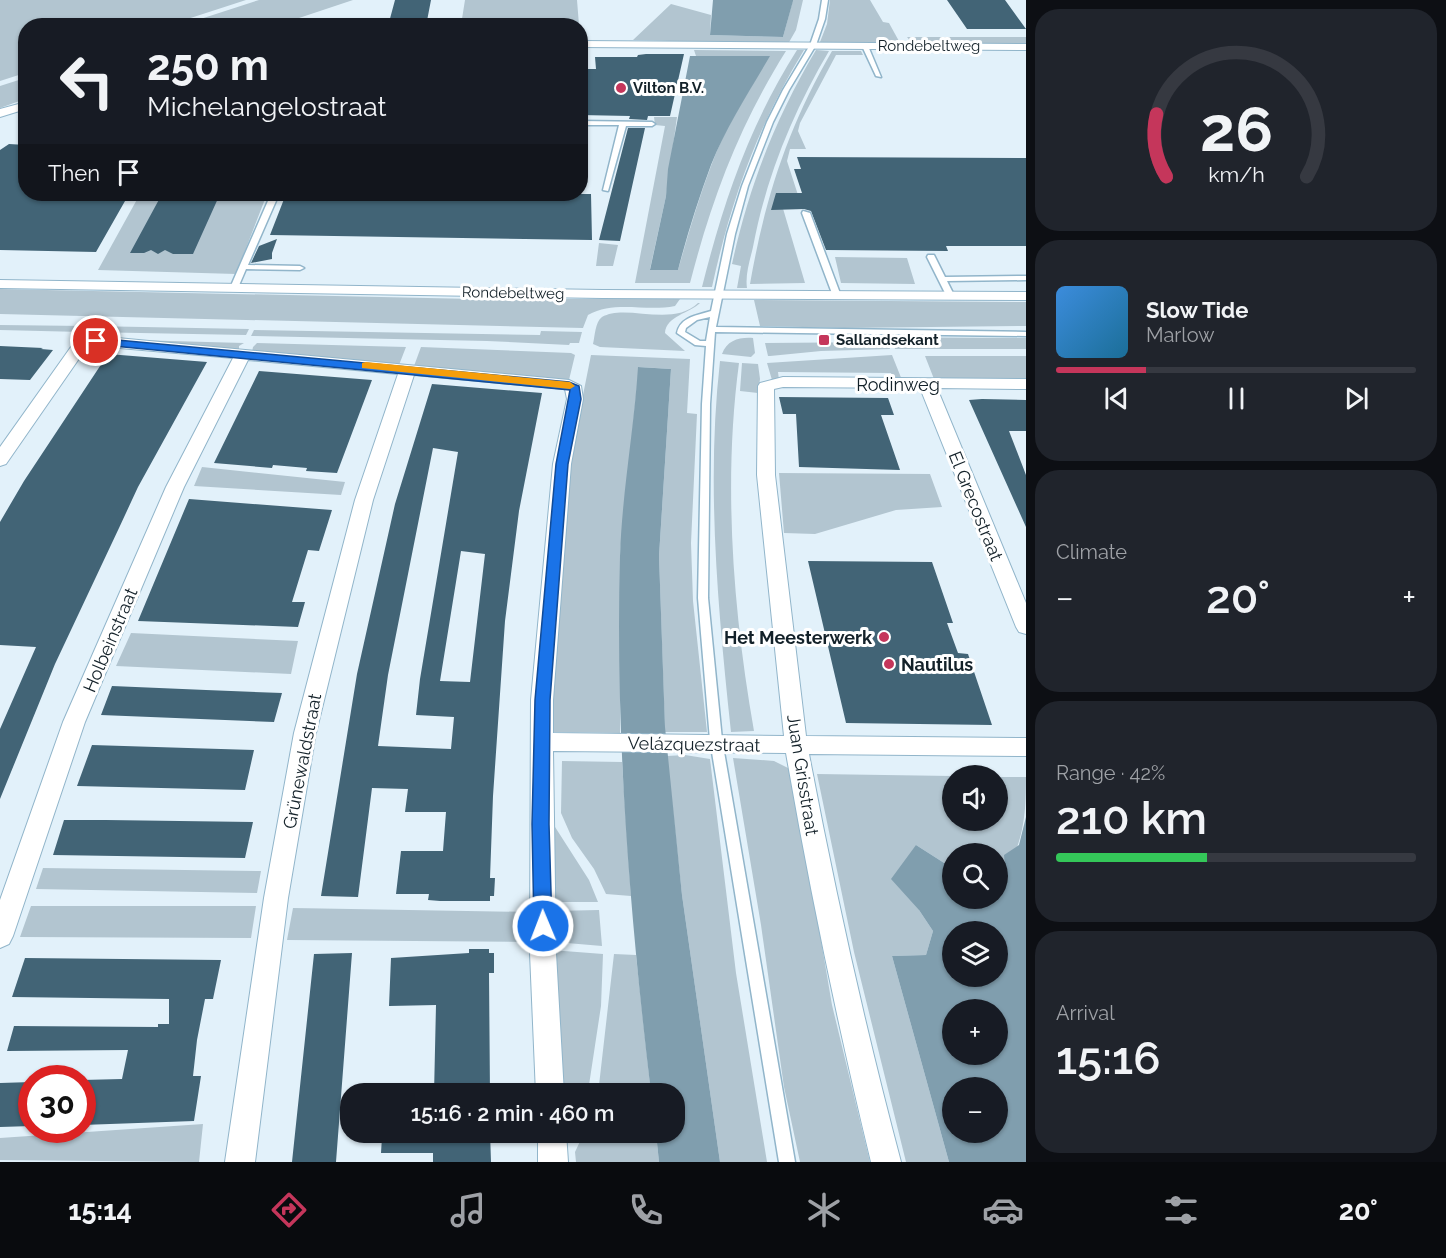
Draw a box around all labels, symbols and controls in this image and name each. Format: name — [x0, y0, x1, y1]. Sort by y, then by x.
street label: Rondebeltweg — [878, 37, 980, 55]
text: 250 m — [147, 41, 269, 90]
icon: left — [48, 42, 126, 120]
place label: Vilton B.V. — [633, 79, 704, 97]
marker: Vilton B.V. — [614, 81, 628, 95]
text: Michelangelostraat — [147, 91, 387, 122]
text: 26 — [1199, 92, 1273, 166]
icon: arrive — [112, 156, 145, 189]
text: Then — [48, 160, 100, 186]
text: km/h — [1208, 162, 1264, 187]
street label: Rondebeltweg — [462, 283, 564, 303]
text: Slow Tide — [1146, 297, 1248, 323]
pin — [70, 315, 121, 366]
text: Marlow — [1146, 323, 1215, 347]
icon: arrive — [79, 324, 112, 357]
place label: Sallandsekant — [836, 331, 939, 349]
marker: Sallandsekant — [817, 333, 831, 347]
street label: Rodinweg — [856, 374, 940, 395]
icon: previous — [1100, 382, 1133, 415]
icon: pause — [1220, 382, 1253, 415]
icon: next — [1340, 382, 1373, 415]
street label: El Grecostraat — [944, 448, 1008, 564]
text: Climate — [1056, 540, 1127, 564]
text: 20° — [1206, 571, 1270, 624]
text: − — [1056, 578, 1074, 617]
text: + — [1402, 578, 1416, 617]
street label: Holbeinstraat — [79, 585, 141, 695]
place label: Het Meesterwerk — [724, 627, 873, 648]
marker: Het Meesterwerk — [877, 630, 891, 644]
place label: Nautilus — [901, 654, 973, 675]
marker: Nautilus — [882, 657, 896, 671]
street label: Grünewaldstraat — [279, 691, 325, 831]
street label: Juan Grisstraat — [783, 713, 823, 837]
street label: Velázquezstraat — [628, 732, 760, 756]
text: Range · 42% — [1056, 761, 1165, 785]
map controls — [942, 765, 1008, 1143]
button: sound — [942, 765, 1008, 831]
text: 210 km — [1056, 792, 1207, 845]
button: search — [942, 843, 1008, 909]
position arrow — [511, 894, 575, 958]
button: layers — [942, 921, 1008, 987]
button: + — [942, 999, 1008, 1065]
text: Arrival — [1056, 1001, 1115, 1025]
text: 15:16 — [1056, 1032, 1161, 1085]
speed limit sign: 30 — [18, 1065, 96, 1143]
button: − — [942, 1077, 1008, 1143]
text: 15:16 · 2 min · 460 m — [411, 1100, 614, 1126]
icon: directions — [268, 1189, 310, 1231]
icon: music — [447, 1189, 489, 1231]
icon: phone — [625, 1189, 667, 1231]
icon: climate — [803, 1189, 845, 1231]
icon: car — [982, 1189, 1024, 1231]
icon: filters — [1160, 1189, 1202, 1231]
text: 15:14 — [68, 1195, 132, 1226]
text: 20° — [1339, 1195, 1378, 1226]

